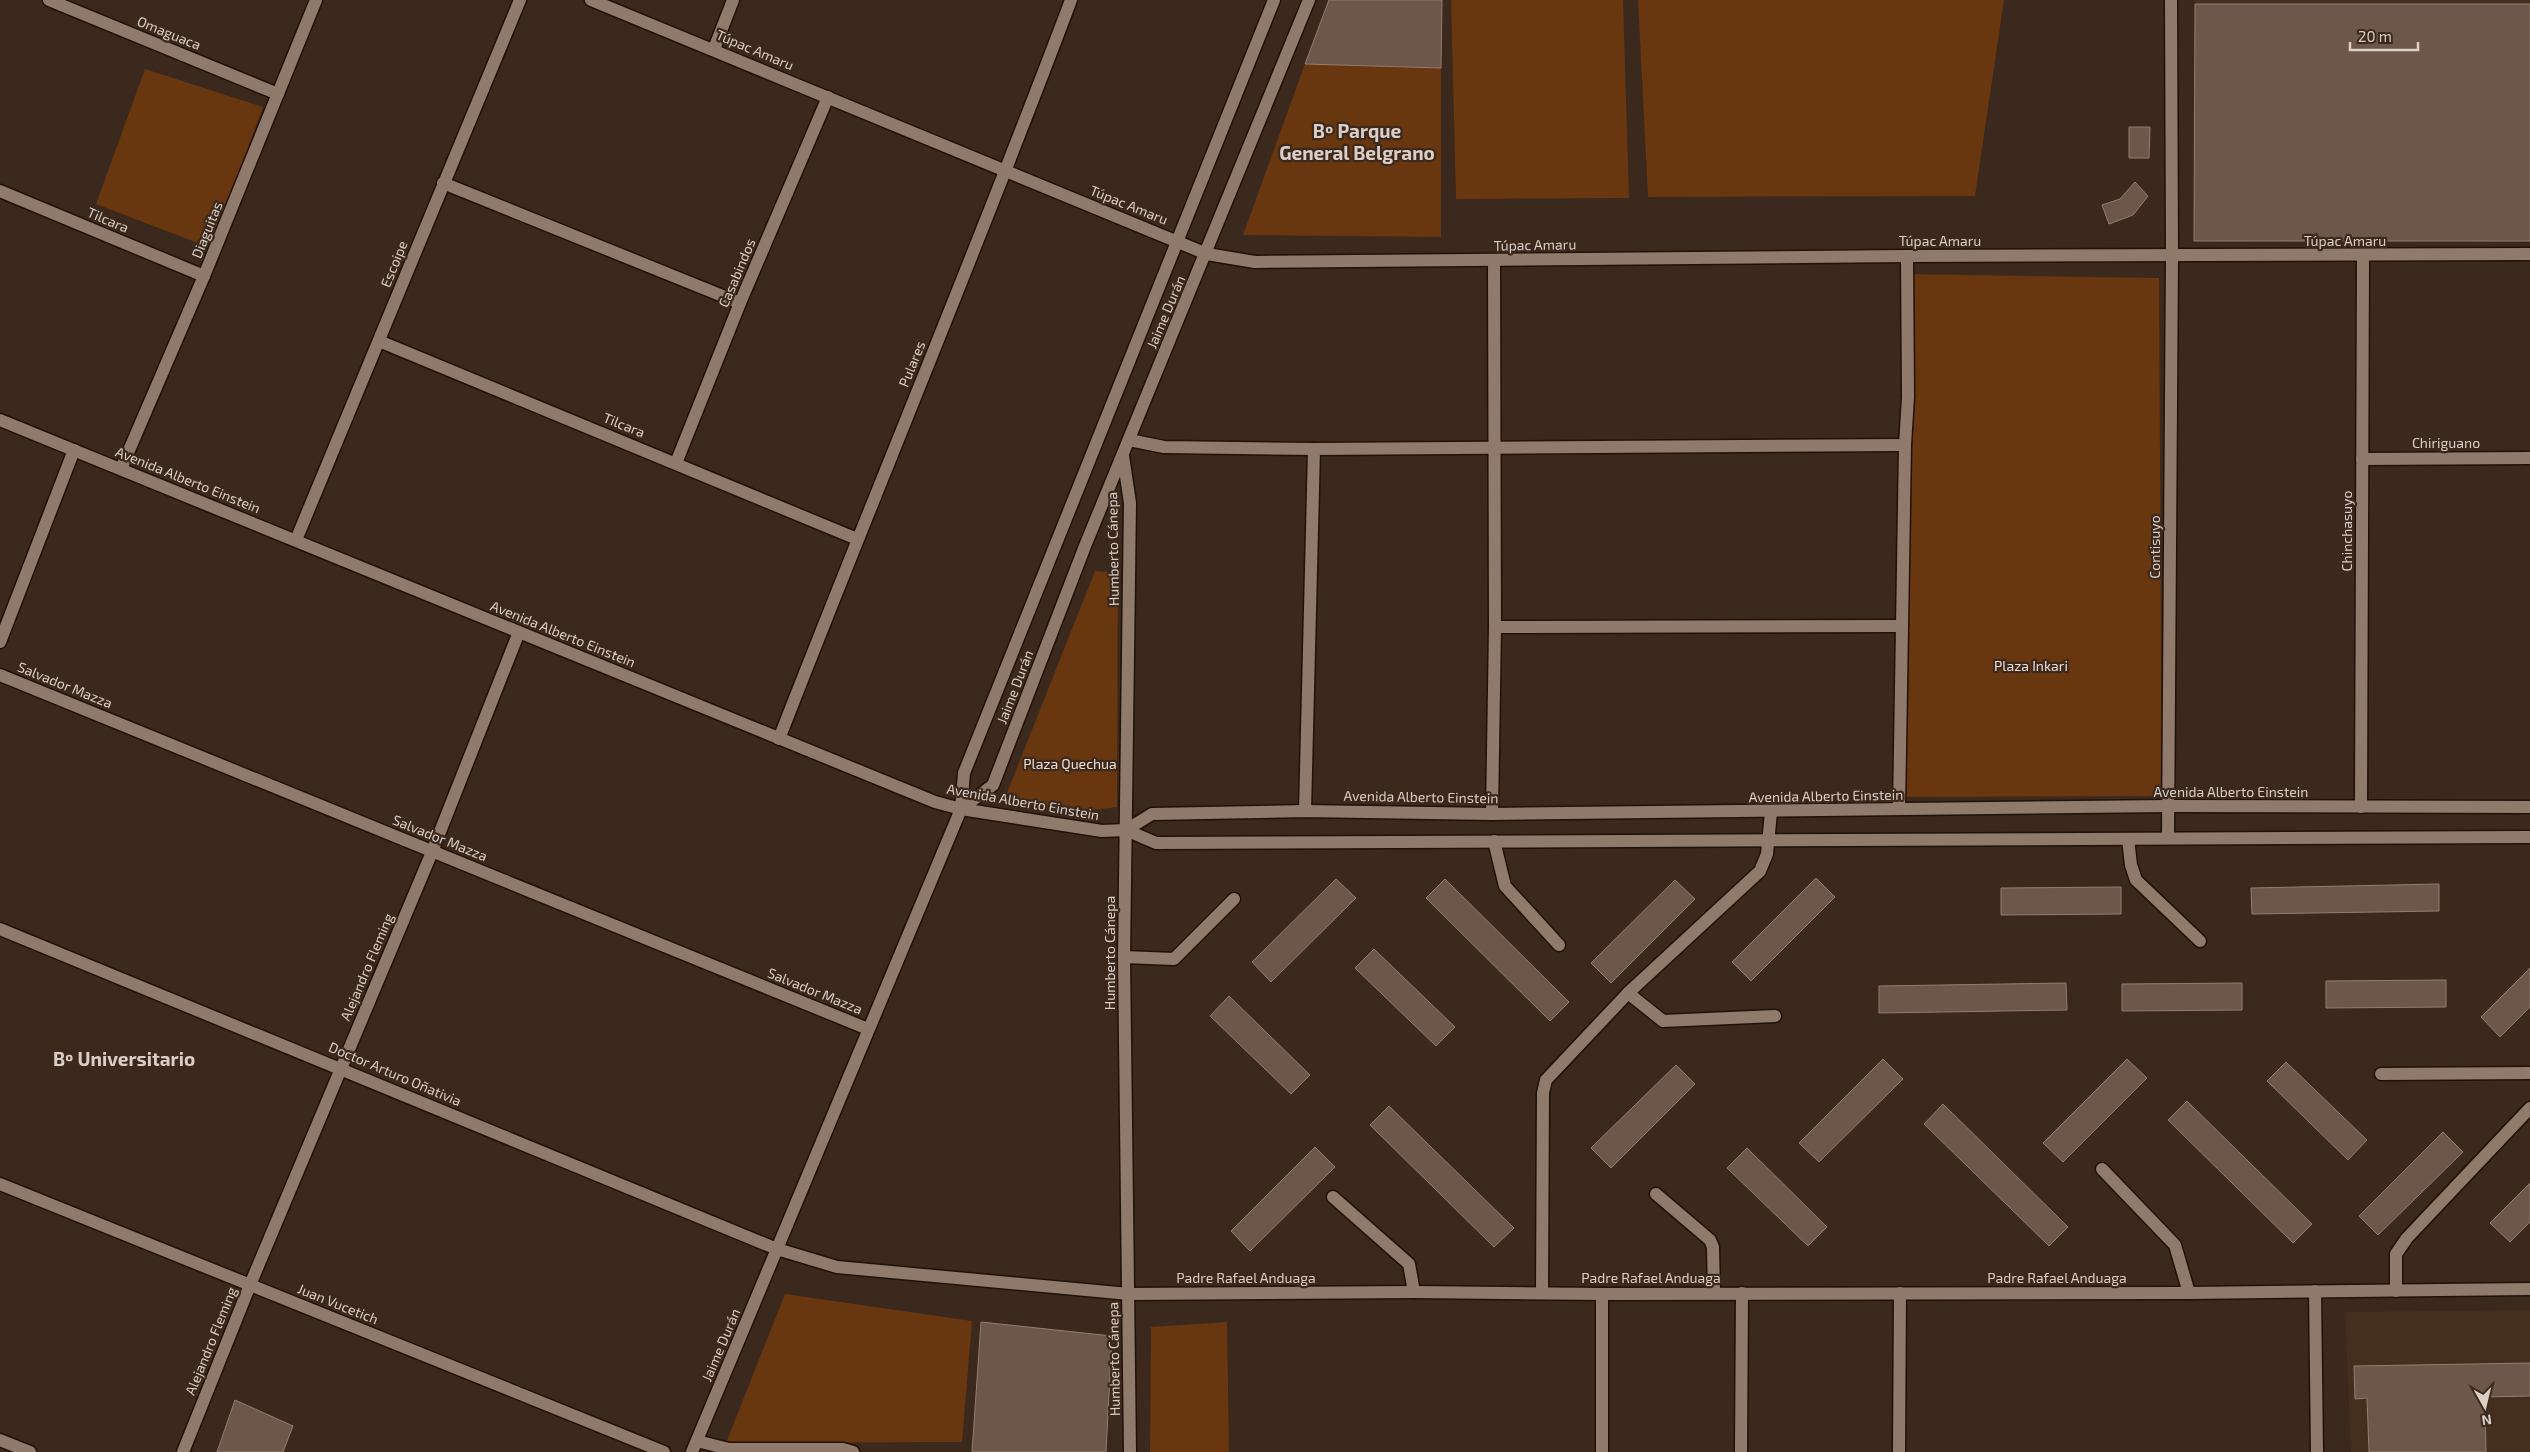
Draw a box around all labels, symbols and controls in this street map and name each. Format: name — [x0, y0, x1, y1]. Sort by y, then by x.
street label: Omaguaca — [135, 12, 204, 53]
scale bar — [2350, 20, 2418, 52]
street label: Túpac Amaru — [714, 26, 797, 73]
text: 20 m — [2358, 27, 2392, 45]
district label: Bº Parque General Belgrano — [1279, 119, 1435, 164]
street label: Túpac Amaru — [1088, 181, 1171, 228]
street label: Diaguitas — [187, 199, 226, 261]
street label: Tilcara — [85, 203, 132, 236]
street label: Túpac Amaru — [1899, 232, 1981, 249]
street label: Túpac Amaru — [2304, 232, 2386, 249]
street label: Túpac Amaru — [1494, 235, 1576, 254]
street label: Casabindos — [714, 236, 759, 310]
street label: Escoipe — [377, 238, 411, 290]
street label: Jaime Durán — [1143, 273, 1189, 351]
street label: Pulares — [895, 338, 928, 389]
street label: Tilcara — [601, 408, 648, 441]
street label: Chiriguano — [2412, 434, 2480, 451]
street label: Avenida Alberto Einstein — [113, 443, 263, 516]
street label: Chinchasuyo — [2338, 491, 2355, 571]
street label: Humberto Cánepa — [1103, 492, 1122, 606]
street label: Contisuyo — [2146, 515, 2163, 579]
street label: Avenida Alberto Einstein — [488, 597, 638, 670]
street label: Jaime Durán — [993, 648, 1036, 726]
park label: Plaza Inkari — [1994, 657, 2068, 674]
street label: Salvador Mazza — [15, 658, 115, 711]
park label: Plaza Quechua — [1023, 755, 1117, 772]
street label: Avenida Alberto Einstein — [945, 780, 1101, 823]
street label: Avenida Alberto Einstein — [2154, 783, 2308, 800]
street label: Avenida Alberto Einstein — [1748, 786, 1904, 805]
street label: Avenida Alberto Einstein — [1343, 787, 1499, 806]
street label: Salvador Mazza — [390, 811, 490, 864]
street label: Humberto Cánepa — [1101, 896, 1118, 1010]
street label: Alejandro Fleming — [336, 910, 397, 1023]
street label: Salvador Mazza — [765, 964, 865, 1017]
street label: Doctor Arturo Oñativia — [326, 1038, 464, 1109]
district label: Bº Universitario — [53, 1047, 195, 1070]
street label: Padre Rafael Anduaga — [1176, 1269, 1316, 1286]
street label: Padre Rafael Anduaga — [1581, 1269, 1721, 1286]
street label: Padre Rafael Anduaga — [1987, 1269, 2127, 1286]
street label: Juan Vucetich — [295, 1280, 381, 1327]
street label: Alejandro Fleming — [181, 1284, 240, 1397]
street label: Humberto Cánepa — [1104, 1302, 1123, 1416]
street label: Jaime Durán — [698, 1306, 744, 1384]
north arrow — [2460, 1382, 2510, 1432]
text: N — [2481, 1411, 2493, 1429]

